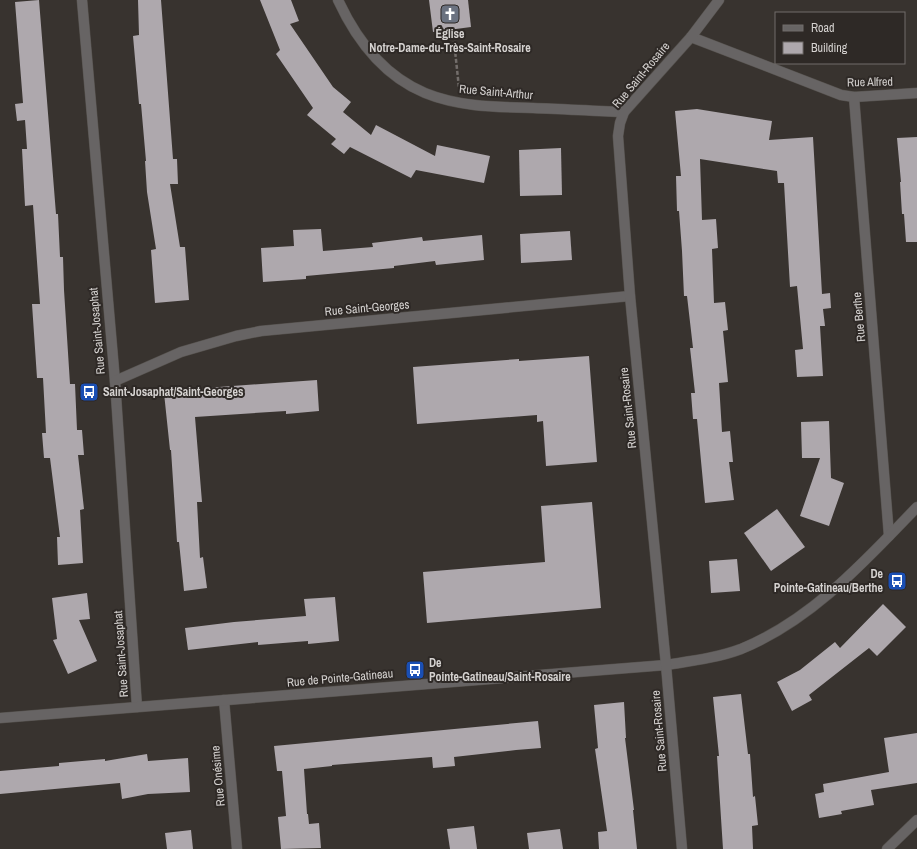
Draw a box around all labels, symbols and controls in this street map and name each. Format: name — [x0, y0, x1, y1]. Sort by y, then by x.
church icon: Église Notre-Dame-du-Très-Saint-Rosaire — [439, 3, 461, 25]
legend — [775, 12, 905, 64]
text: Road — [811, 20, 835, 36]
place label: Église Notre-Dame-du-Très-Saint-Rosaire — [369, 26, 531, 56]
street label: Rue Saint-Rosaire — [609, 39, 673, 111]
text: Building — [811, 40, 848, 56]
street label: Rue Alfred — [847, 74, 893, 90]
street label: Rue Saint-Arthur — [459, 81, 534, 103]
street label: Rue Saint-Josaphat — [85, 287, 109, 375]
street label: Rue Berthe — [849, 292, 869, 342]
street label: Rue Saint-Georges — [324, 296, 410, 320]
street label: Rue Saint-Rosaire — [616, 367, 640, 449]
bus stop icon: Saint-Josaphat/Saint-Georges — [78, 381, 100, 403]
place label: Saint-Josaphat/Saint-Georges — [103, 384, 244, 400]
place label: De Pointe-Gatineau/Berthe — [774, 566, 884, 596]
bus stop icon: De Pointe-Gatineau/Berthe — [886, 570, 908, 592]
street label: Rue Saint-Josaphat — [110, 610, 132, 698]
place label: De Pointe-Gatineau/Saint-Rosaire — [429, 655, 571, 685]
bus stop icon: De Pointe-Gatineau/Saint-Rosaire — [404, 659, 426, 681]
street label: Rue de Pointe-Gatineau — [286, 665, 394, 691]
street label: Rue Saint-Rosaire — [647, 690, 671, 772]
street label: Rue Onésime — [207, 745, 229, 807]

